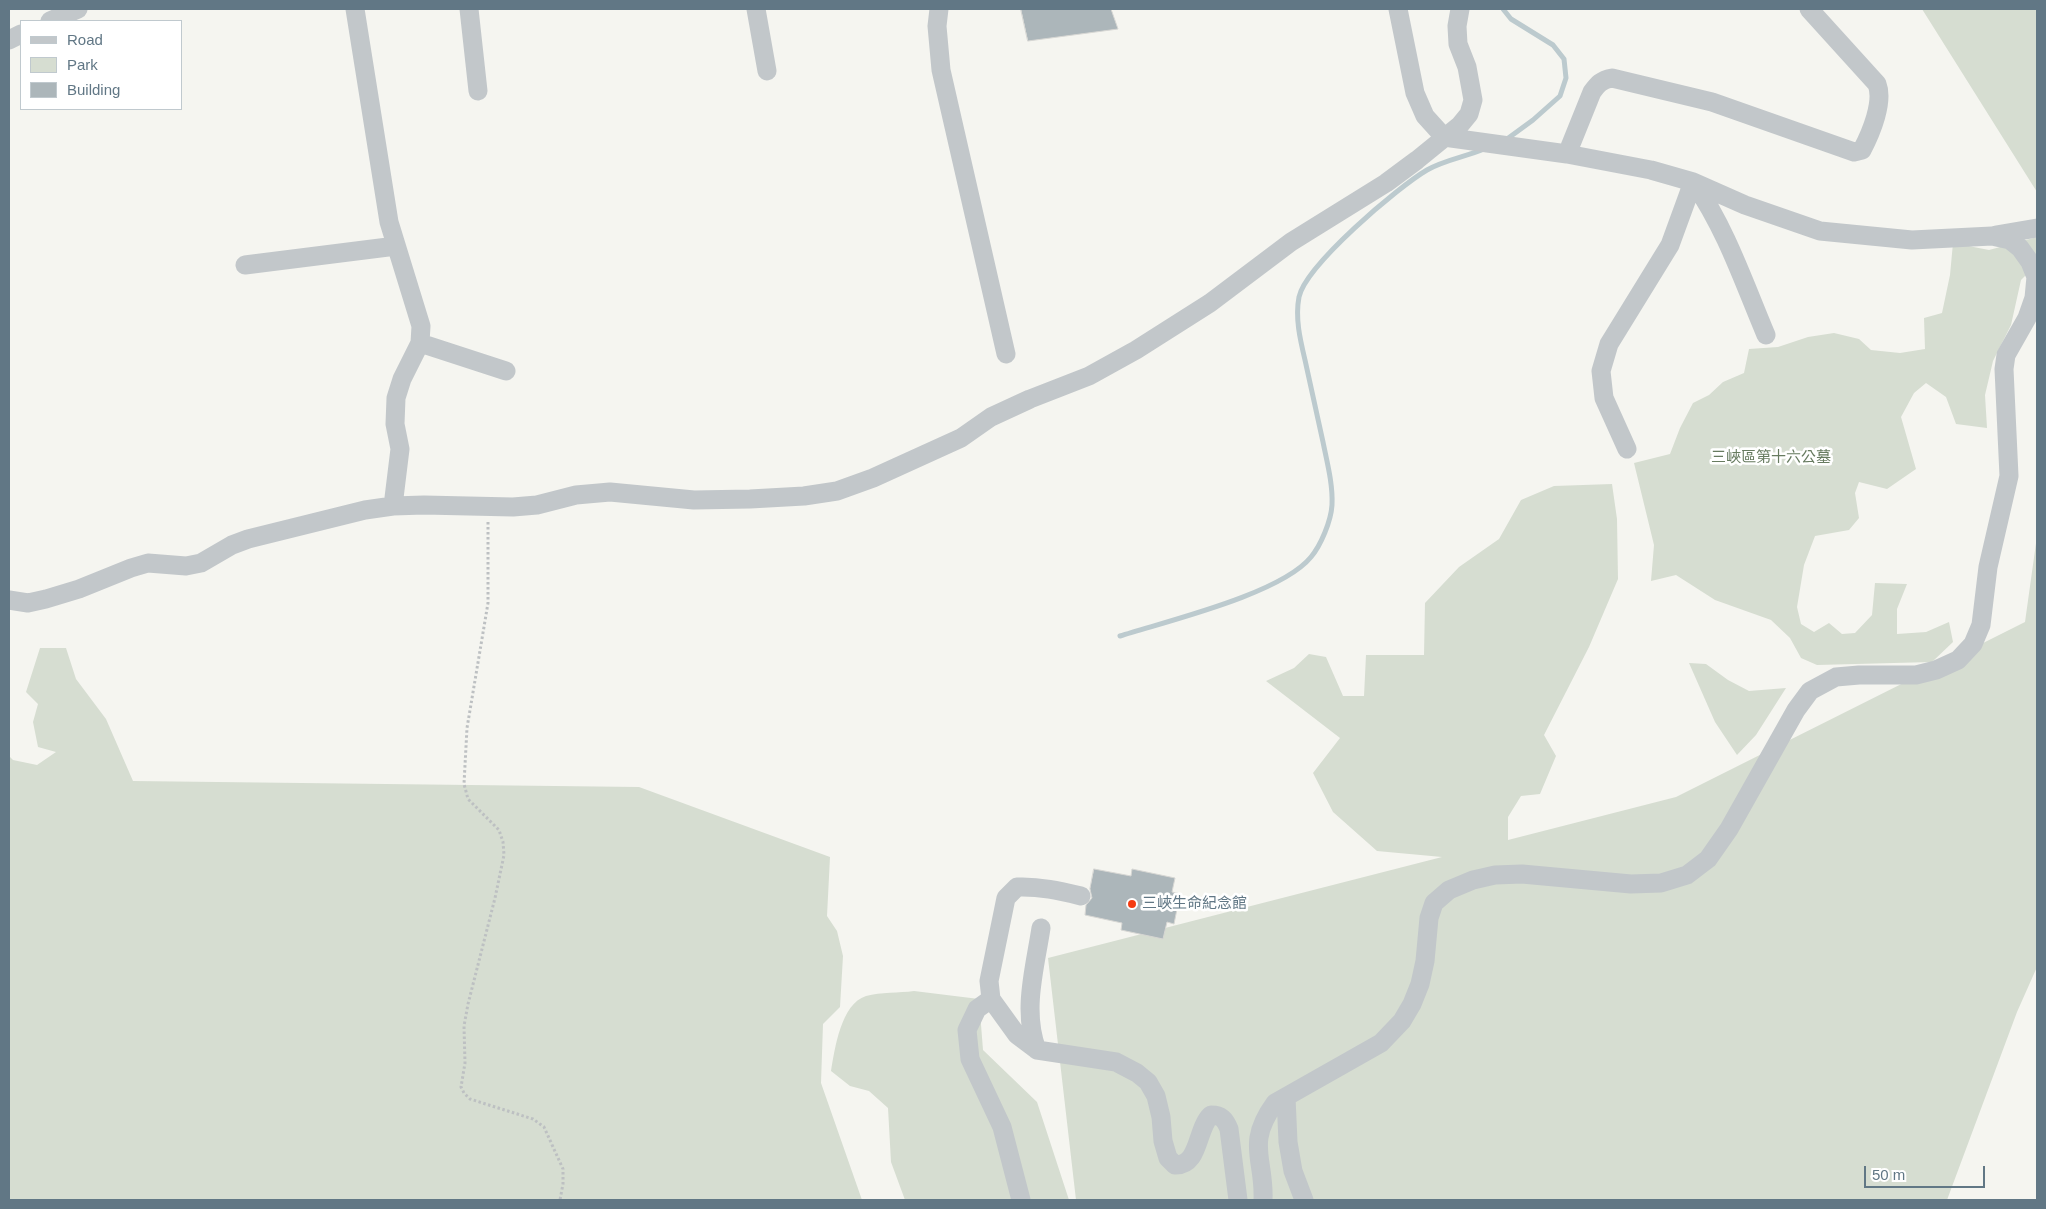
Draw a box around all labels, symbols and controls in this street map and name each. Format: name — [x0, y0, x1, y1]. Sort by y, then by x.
legend — [20, 20, 182, 110]
text: Road — [67, 31, 103, 48]
text: Park — [67, 56, 98, 73]
text: Building — [67, 81, 120, 98]
park label: 三峽區第十六公墓 — [1711, 449, 1831, 467]
place label: 三峽生命紀念館 — [1142, 895, 1247, 913]
marker: 三峽生命紀念館 — [1126, 898, 1138, 910]
scale bar — [1866, 1156, 1987, 1188]
text: 50 m — [1872, 1166, 1905, 1183]

